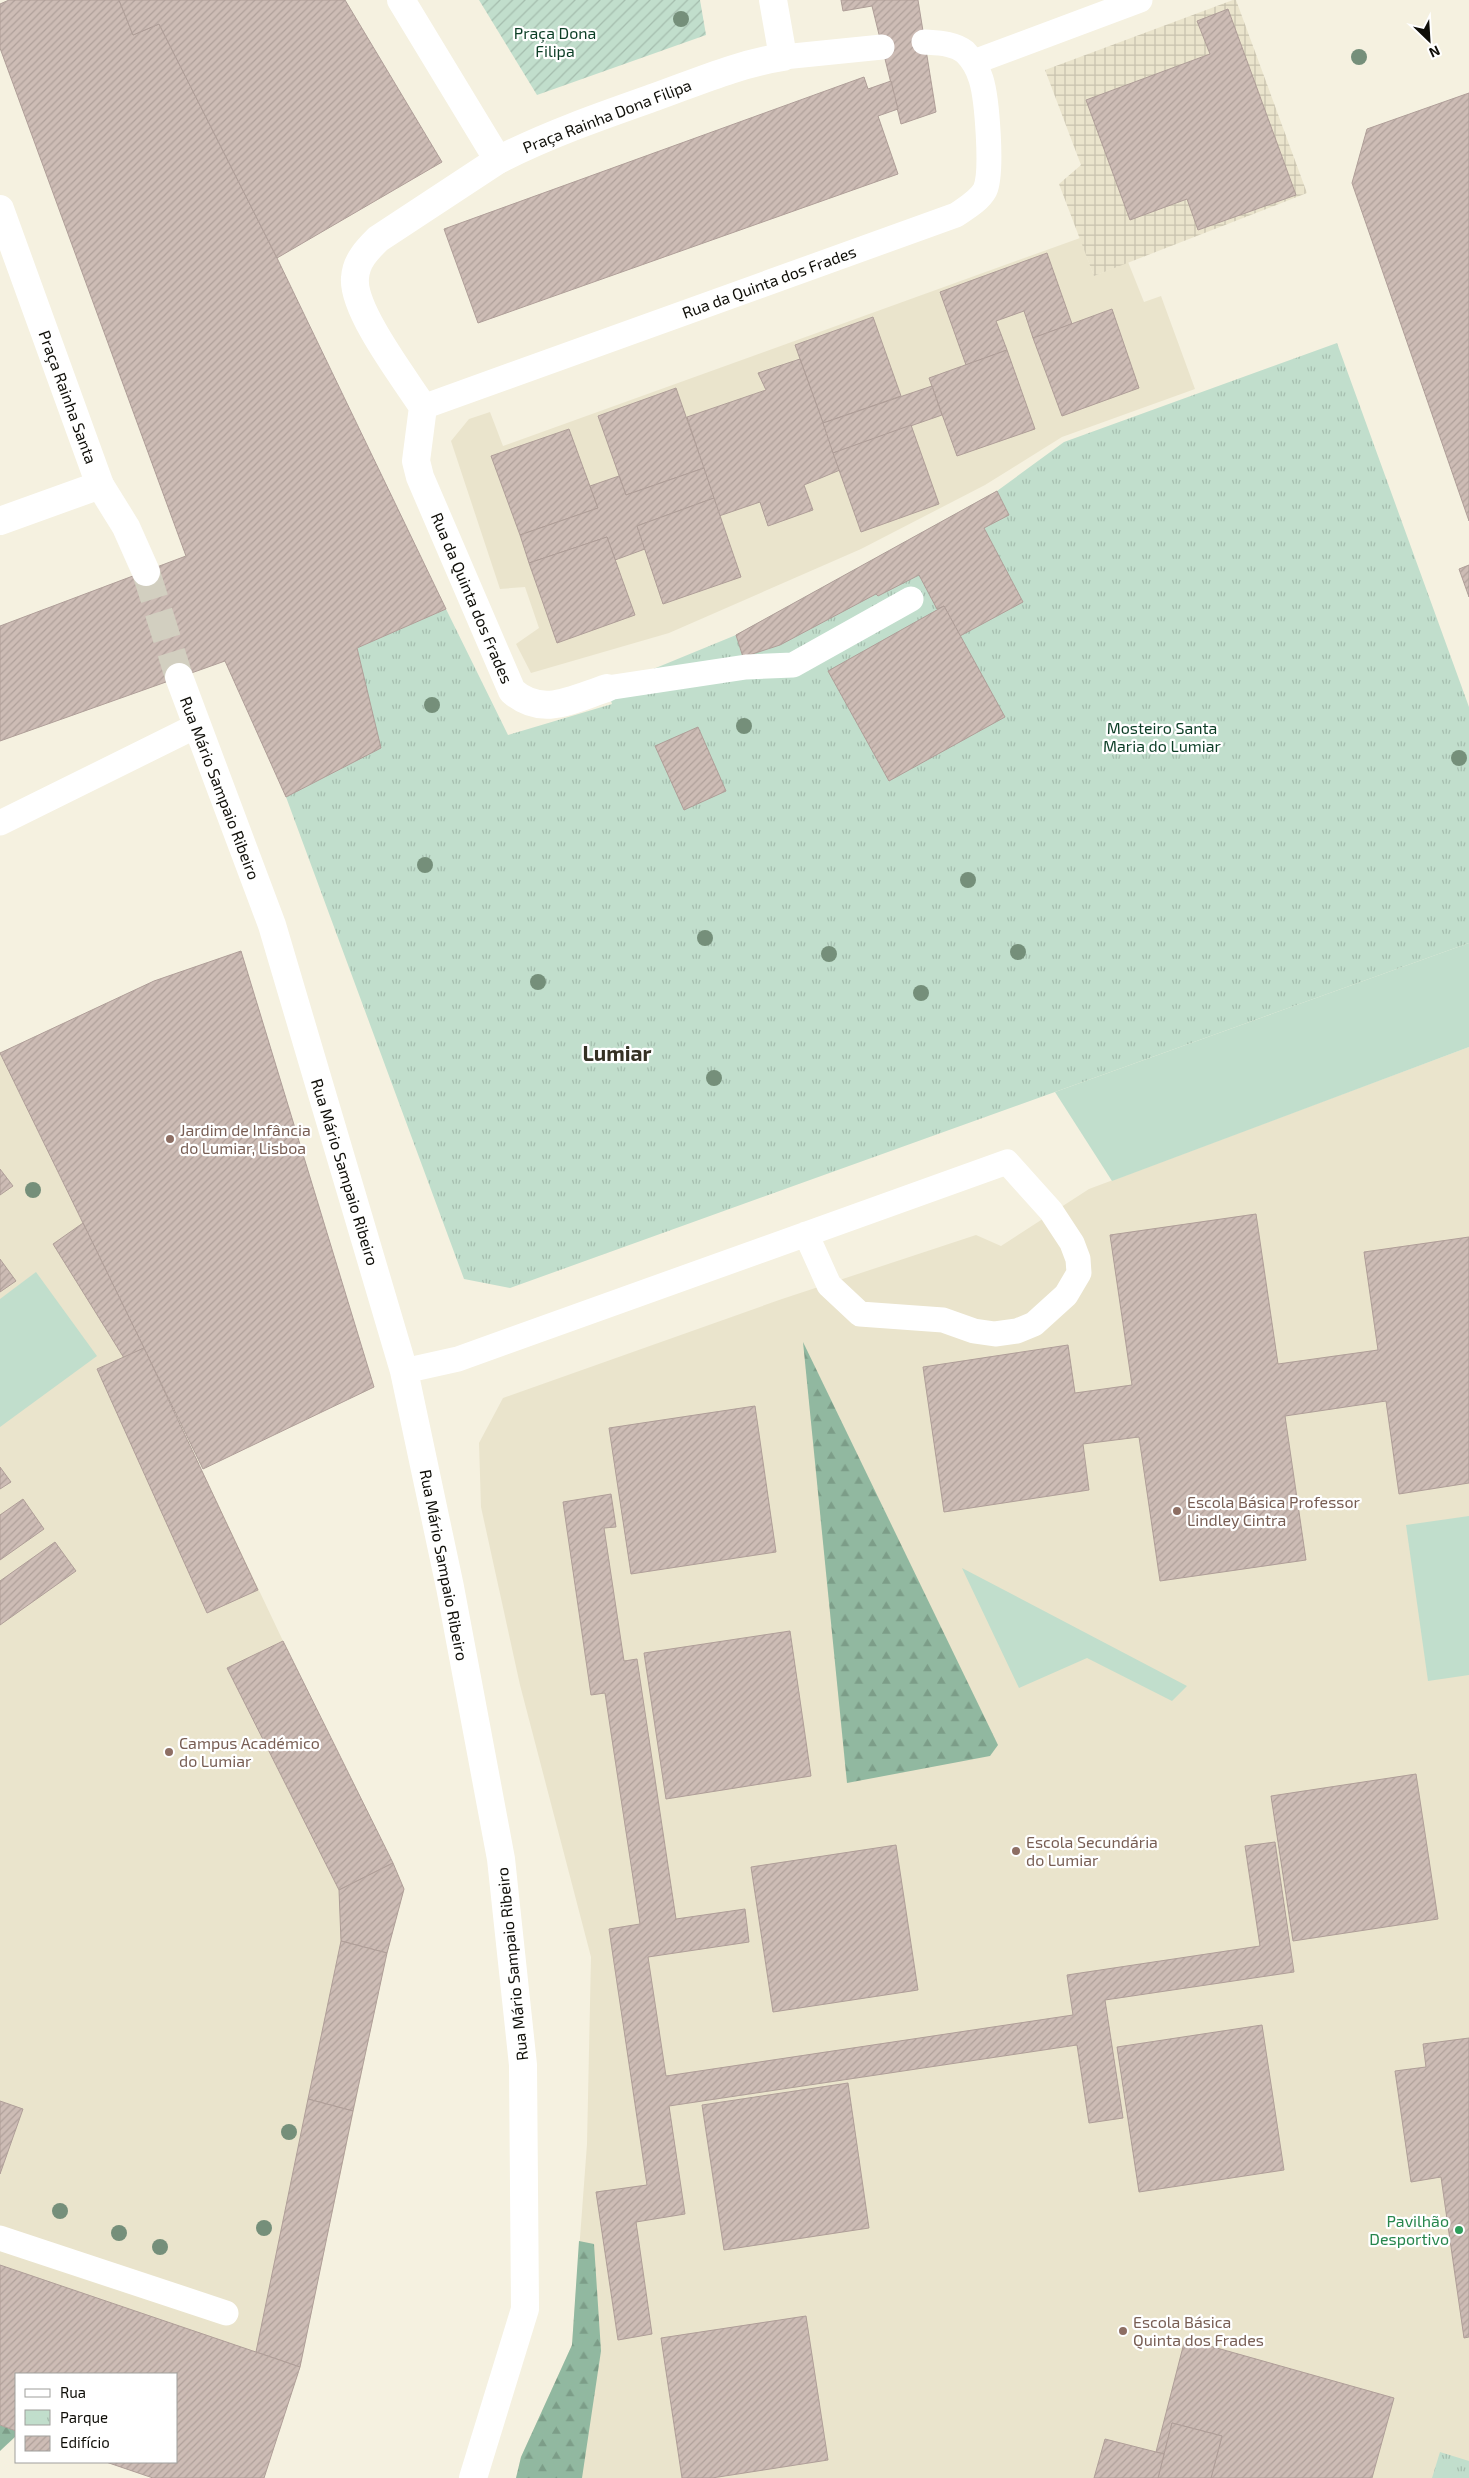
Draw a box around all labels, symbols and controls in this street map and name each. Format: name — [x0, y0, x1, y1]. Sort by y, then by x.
north arrow — [1404, 15, 1454, 65]
park label: Praça Dona Filipa — [514, 23, 596, 60]
text: N — [1427, 42, 1443, 62]
street label: Praça Rainha Dona Filipa — [520, 75, 694, 157]
street label: Rua da Quinta dos Frades — [679, 241, 859, 323]
street label: Praça Rainha Santa — [35, 328, 101, 466]
street label: Rua da Quinta dos Frades — [427, 509, 517, 687]
street label: Rua Mário Sampaio Ribeiro — [177, 694, 264, 882]
park label: Mosteiro Santa Maria do Lumiar — [1103, 718, 1222, 755]
district label: Lumiar — [583, 1040, 651, 1065]
street label: Rua Mário Sampaio Ribeiro — [308, 1076, 383, 1268]
place label: Jardim de Infância do Lumiar, Lisboa — [180, 1120, 311, 1157]
marker: Jardim de Infância do Lumiar, Lisboa — [164, 1133, 176, 1145]
street label: Rua Mário Sampaio Ribeiro — [417, 1468, 472, 1662]
place label: Escola Básica Professor Lindley Cintra — [1187, 1492, 1361, 1529]
marker: Escola Básica Professor Lindley Cintra — [1171, 1505, 1183, 1517]
place label: Campus Académico do Lumiar — [179, 1733, 320, 1770]
marker: Campus Académico do Lumiar — [163, 1746, 175, 1758]
place label: Escola Secundária do Lumiar — [1026, 1832, 1158, 1869]
marker: Escola Secundária do Lumiar — [1010, 1845, 1022, 1857]
street label: Rua Mário Sampaio Ribeiro — [492, 1866, 531, 2062]
place label: Pavilhão Desportivo — [1369, 2211, 1449, 2248]
marker: Pavilhão Desportivo — [1453, 2224, 1465, 2236]
place label: Escola Básica Quinta dos Frades — [1133, 2312, 1264, 2350]
marker: Escola Básica Quinta dos Frades — [1117, 2325, 1129, 2337]
legend — [15, 2373, 178, 2463]
text: Rua — [60, 2383, 86, 2401]
text: Parque — [60, 2408, 108, 2426]
text: Edifício — [60, 2433, 110, 2451]

